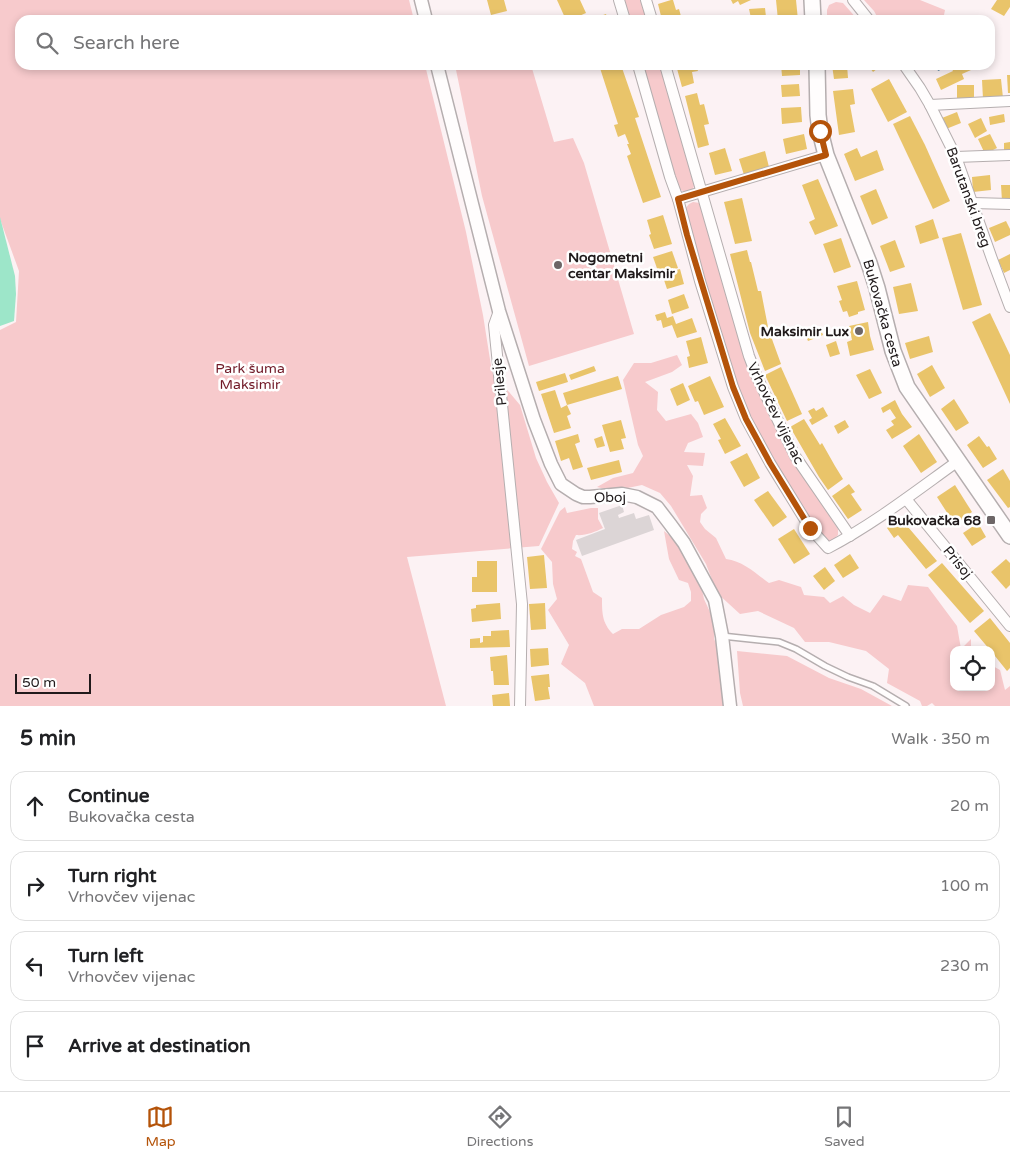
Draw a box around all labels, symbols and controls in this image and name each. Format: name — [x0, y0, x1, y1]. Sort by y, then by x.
search box — [15, 15, 995, 70]
icon: search — [33, 29, 61, 57]
text: Search here — [73, 32, 180, 54]
route start — [809, 120, 832, 143]
street label: Barutanski breg — [943, 145, 995, 250]
place label: Nogometni centar Maksimir — [568, 249, 675, 282]
street label: Bukovačka cesta — [859, 257, 906, 369]
marker: Nogometni centar Maksimir — [552, 259, 564, 271]
place label: Maksimir Lux — [761, 323, 849, 340]
marker: Maksimir Lux — [853, 325, 865, 337]
street label: Prilesje — [489, 357, 510, 407]
street label: Vrhovčev vijenac — [744, 359, 808, 467]
park label: Park šuma Maksimir — [215, 360, 285, 393]
street label: Oboj — [594, 489, 626, 506]
place label: Bukovačka 68 — [888, 512, 981, 529]
marker: Bukovačka 68 — [985, 514, 997, 526]
route end — [799, 517, 822, 540]
street label: Prisoj — [939, 543, 976, 582]
map controls — [950, 646, 995, 691]
button: locate — [950, 646, 995, 691]
scale bar — [15, 671, 91, 694]
text: 50 m — [22, 674, 56, 691]
text: 5 min — [20, 726, 76, 751]
text: Walk · 350 m — [891, 729, 990, 749]
text: Continue — [68, 785, 150, 807]
icon: ahead — [21, 792, 49, 820]
text: 20 m — [950, 796, 989, 816]
text: Bukovačka cesta — [68, 807, 195, 827]
text: Turn right — [68, 865, 156, 887]
icon: right — [21, 872, 49, 900]
text: 100 m — [940, 876, 989, 896]
text: Vrhovčev vijenac — [68, 887, 195, 907]
text: Turn left — [68, 945, 144, 967]
icon: left — [21, 952, 49, 980]
text: 230 m — [940, 956, 989, 976]
text: Vrhovčev vijenac — [68, 967, 195, 987]
icon: arrive — [21, 1032, 49, 1060]
text: Arrive at destination — [68, 1035, 251, 1057]
tab: Map — [145, 1103, 176, 1150]
tab: Directions — [466, 1103, 533, 1150]
tab: Saved — [824, 1103, 865, 1150]

